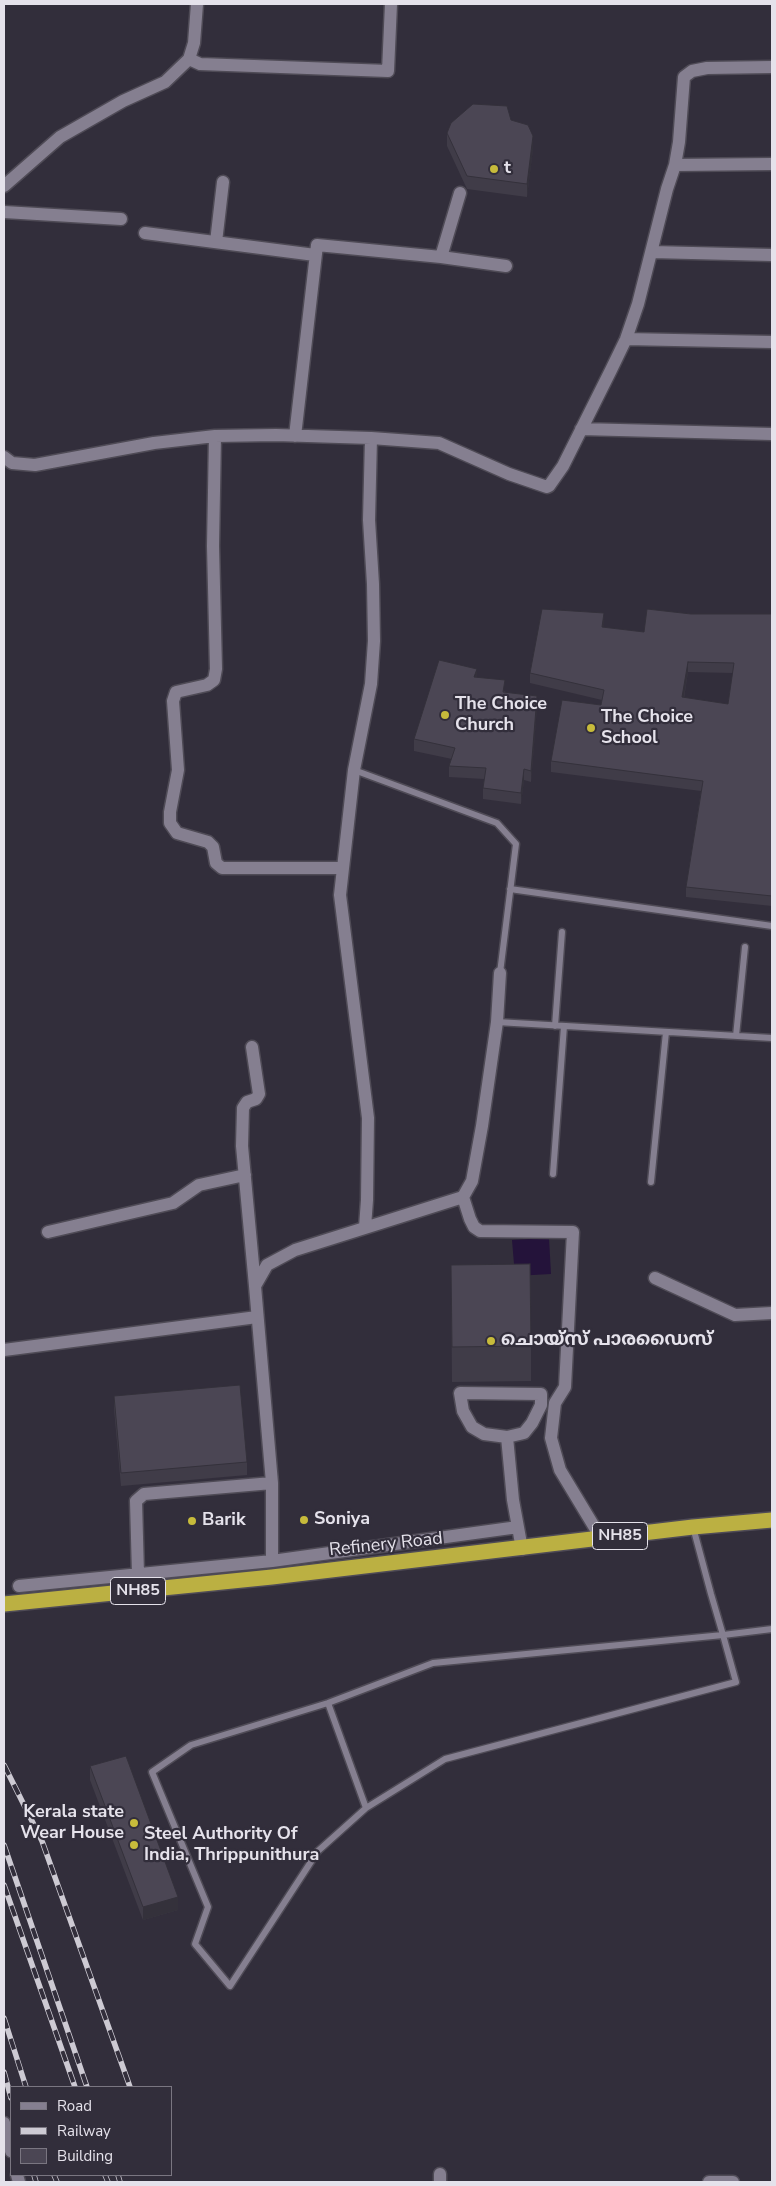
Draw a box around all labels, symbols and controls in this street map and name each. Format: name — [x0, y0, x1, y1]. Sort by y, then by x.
place label: t — [504, 158, 511, 180]
marker: t — [488, 163, 500, 175]
place label: The Choice Church — [455, 694, 547, 736]
place label: The Choice School — [601, 707, 693, 750]
marker: The Choice Church — [439, 709, 451, 721]
marker: The Choice School — [585, 722, 597, 734]
place label: ചൊയ്സ് പാരഡൈസ് — [501, 1330, 712, 1352]
marker: ചൊയ്സ് പാരഡൈസ് — [485, 1335, 497, 1347]
place label: Soniya — [314, 1509, 370, 1531]
place label: Barik — [202, 1510, 246, 1532]
marker: Soniya — [298, 1514, 310, 1526]
marker: Barik — [186, 1515, 198, 1527]
road number: NH85 — [592, 1522, 648, 1550]
street label: Refinery Road — [328, 1528, 444, 1562]
road number: NH85 — [110, 1578, 166, 1604]
place label: Kerala state Wear House — [20, 1802, 124, 1845]
marker: Kerala state Wear House — [128, 1817, 140, 1829]
place label: Steel Authority Of India, Thrippunithura — [144, 1824, 319, 1866]
marker: Steel Authority Of India, Thrippunithura — [128, 1839, 140, 1851]
legend — [10, 2086, 172, 2176]
text: Road — [57, 2096, 92, 2116]
text: Railway — [57, 2121, 111, 2141]
text: Building — [57, 2146, 113, 2166]

